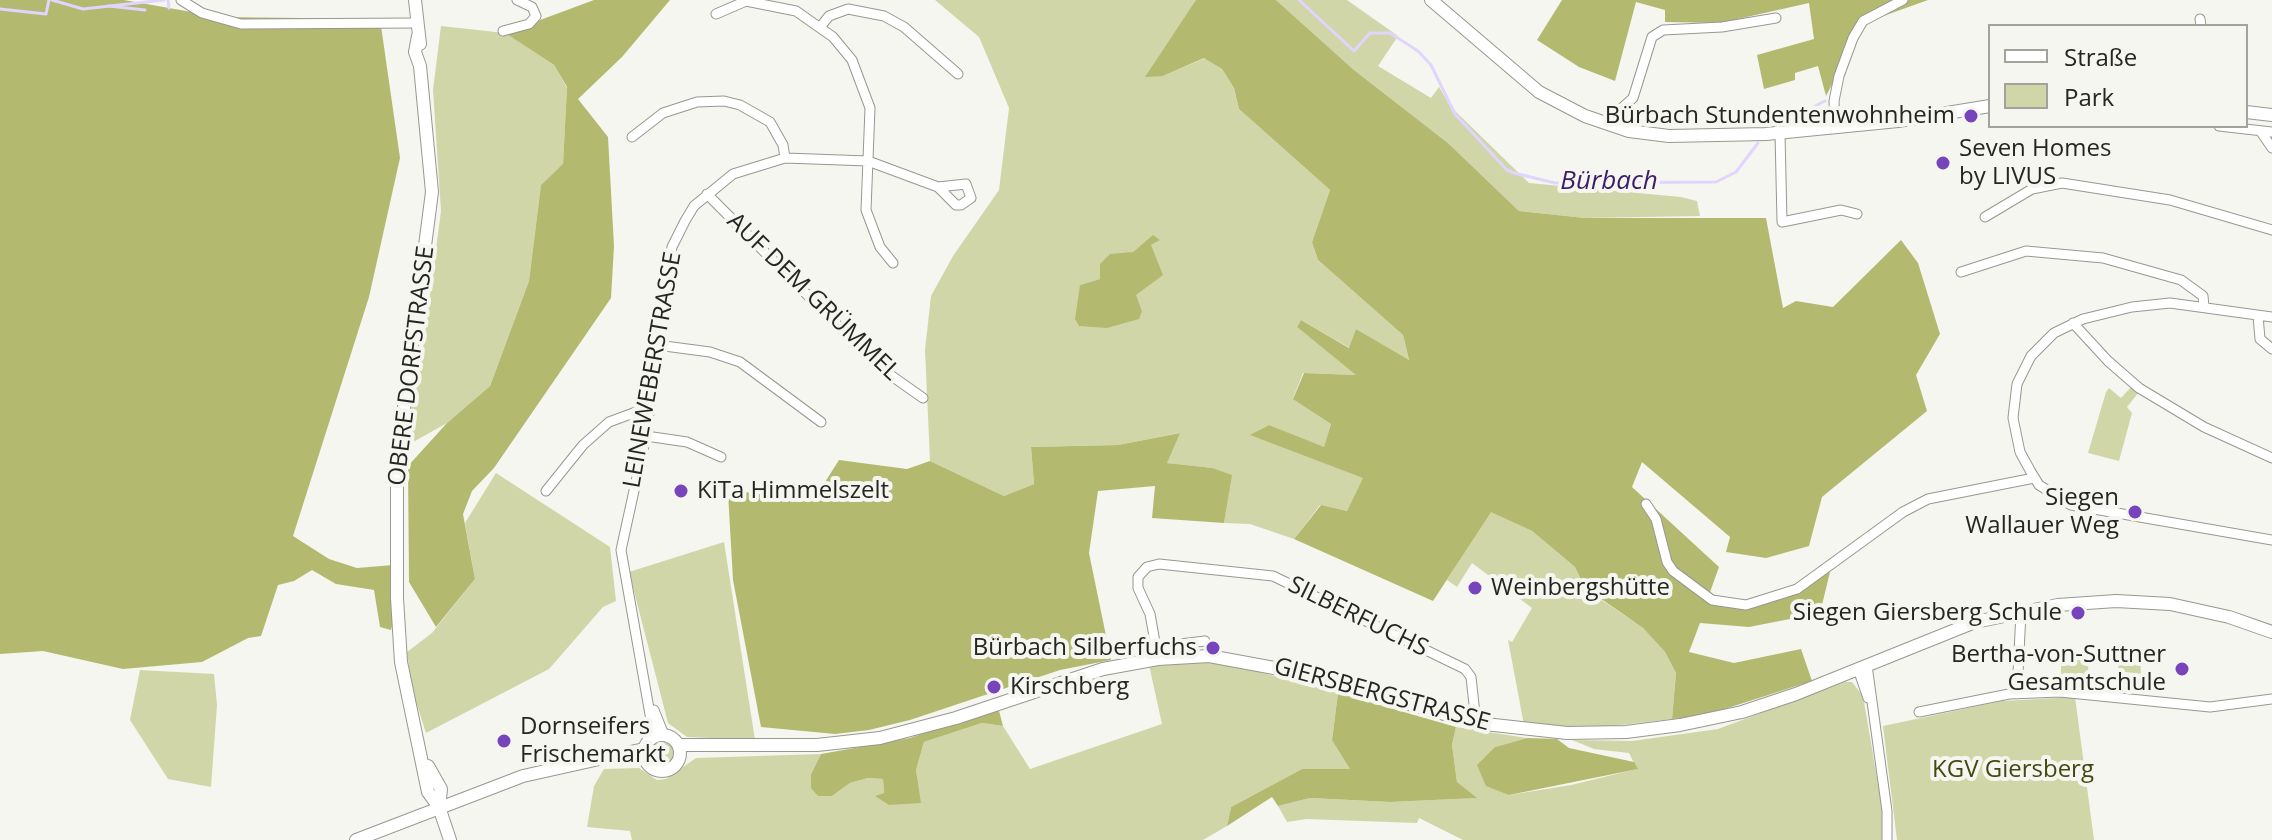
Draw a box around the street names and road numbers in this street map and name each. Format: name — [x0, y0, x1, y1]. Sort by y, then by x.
street label: AUF DEM GRÜMMEL — [721, 207, 905, 387]
street label: OBERE DORFSTRASSE — [383, 245, 441, 487]
street label: LEINEWEBERSTRASSE — [618, 250, 688, 490]
street label: SILBERFUCHS — [1283, 571, 1433, 663]
street label: GIERSBERGSTRASSE — [1271, 652, 1493, 738]

